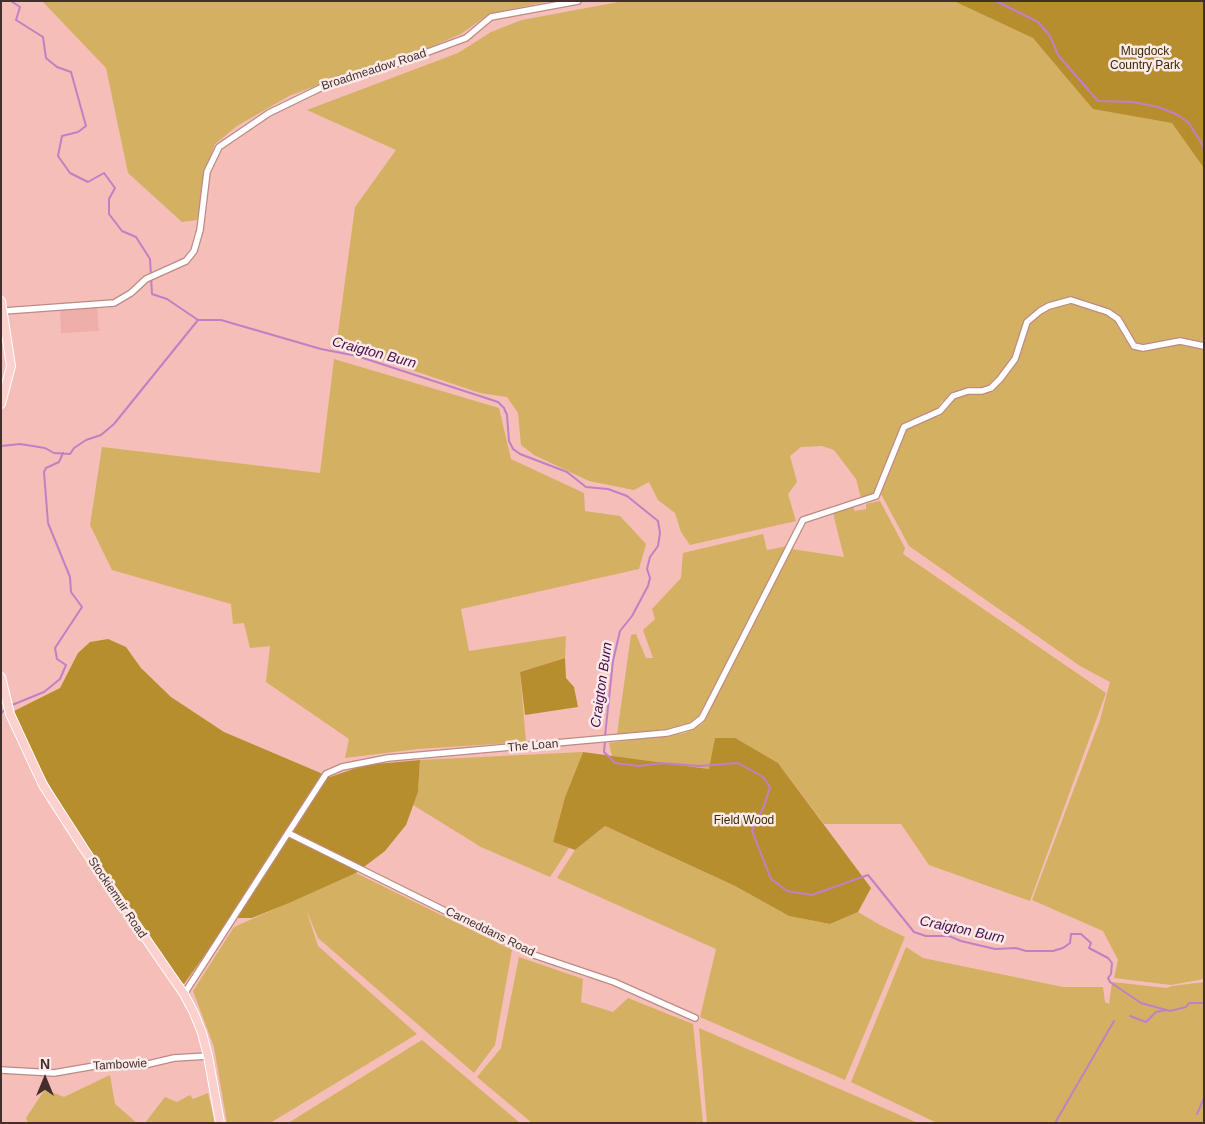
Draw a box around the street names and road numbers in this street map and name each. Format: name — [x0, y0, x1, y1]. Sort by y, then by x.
street label: Broadmeadow Road — [320, 46, 428, 94]
street label: The Loan — [507, 737, 559, 755]
street label: Stockiemuir Road — [85, 855, 149, 941]
street label: Carneddans Road — [443, 904, 537, 960]
street label: Tambowie — [93, 1056, 147, 1074]

